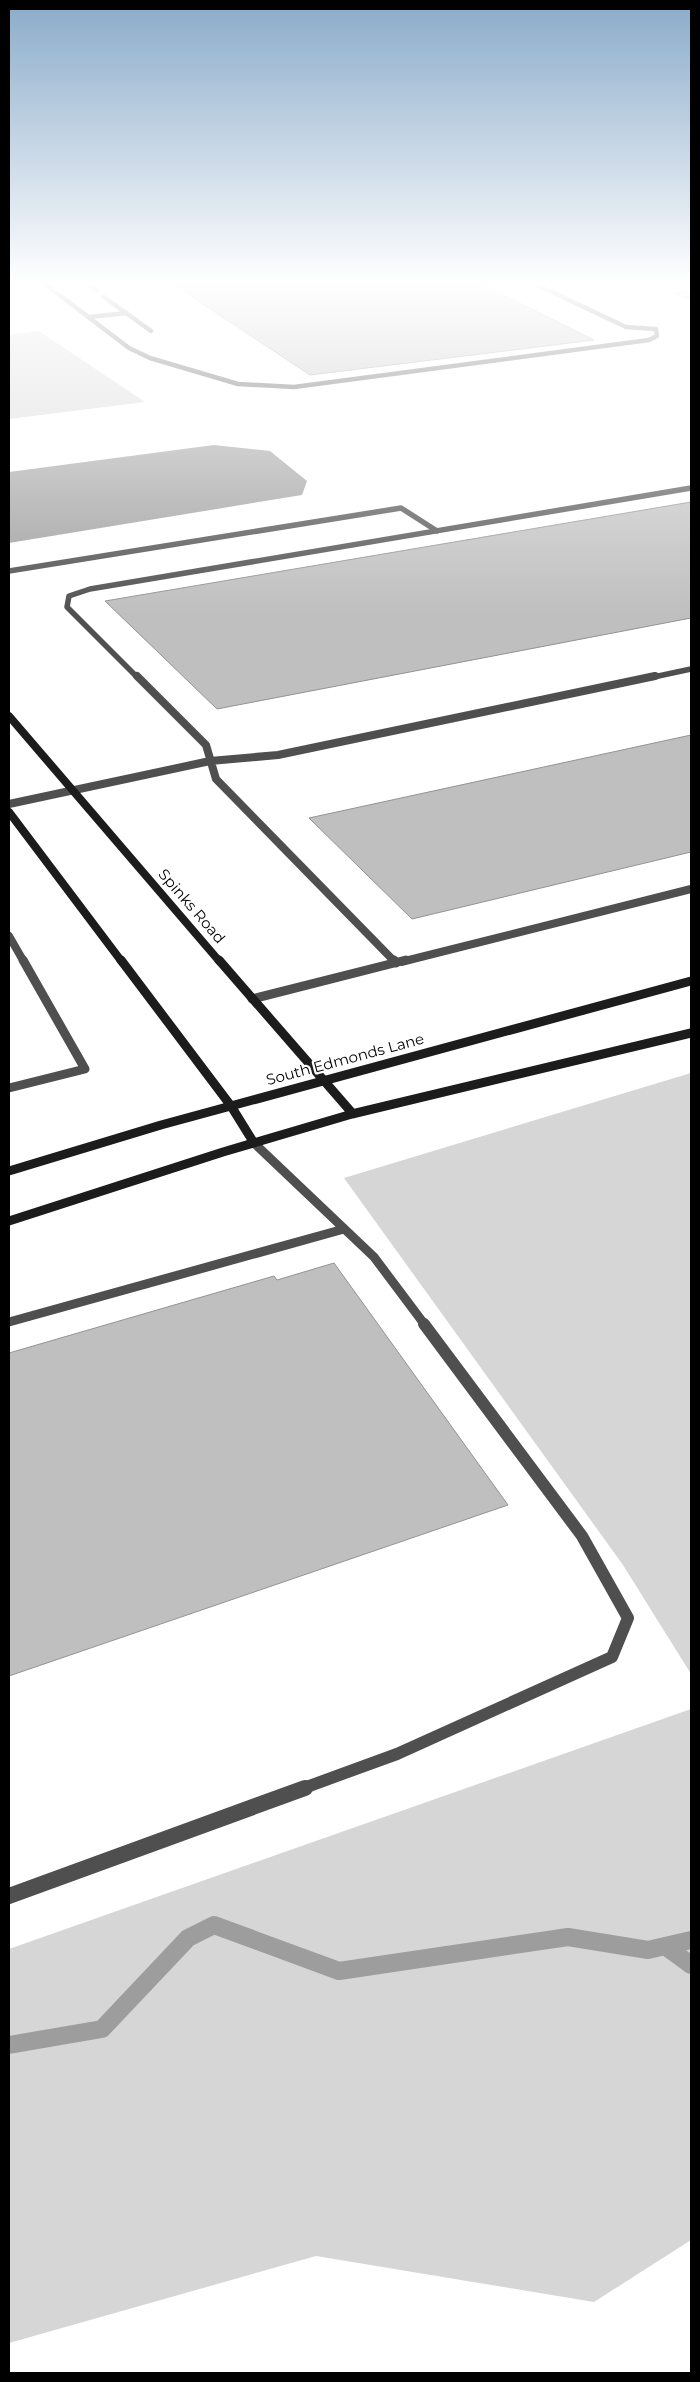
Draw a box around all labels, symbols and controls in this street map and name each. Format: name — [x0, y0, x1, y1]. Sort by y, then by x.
street label: Spinks Road — [154, 865, 230, 947]
street label: South Edmonds Lane — [264, 1029, 426, 1089]

